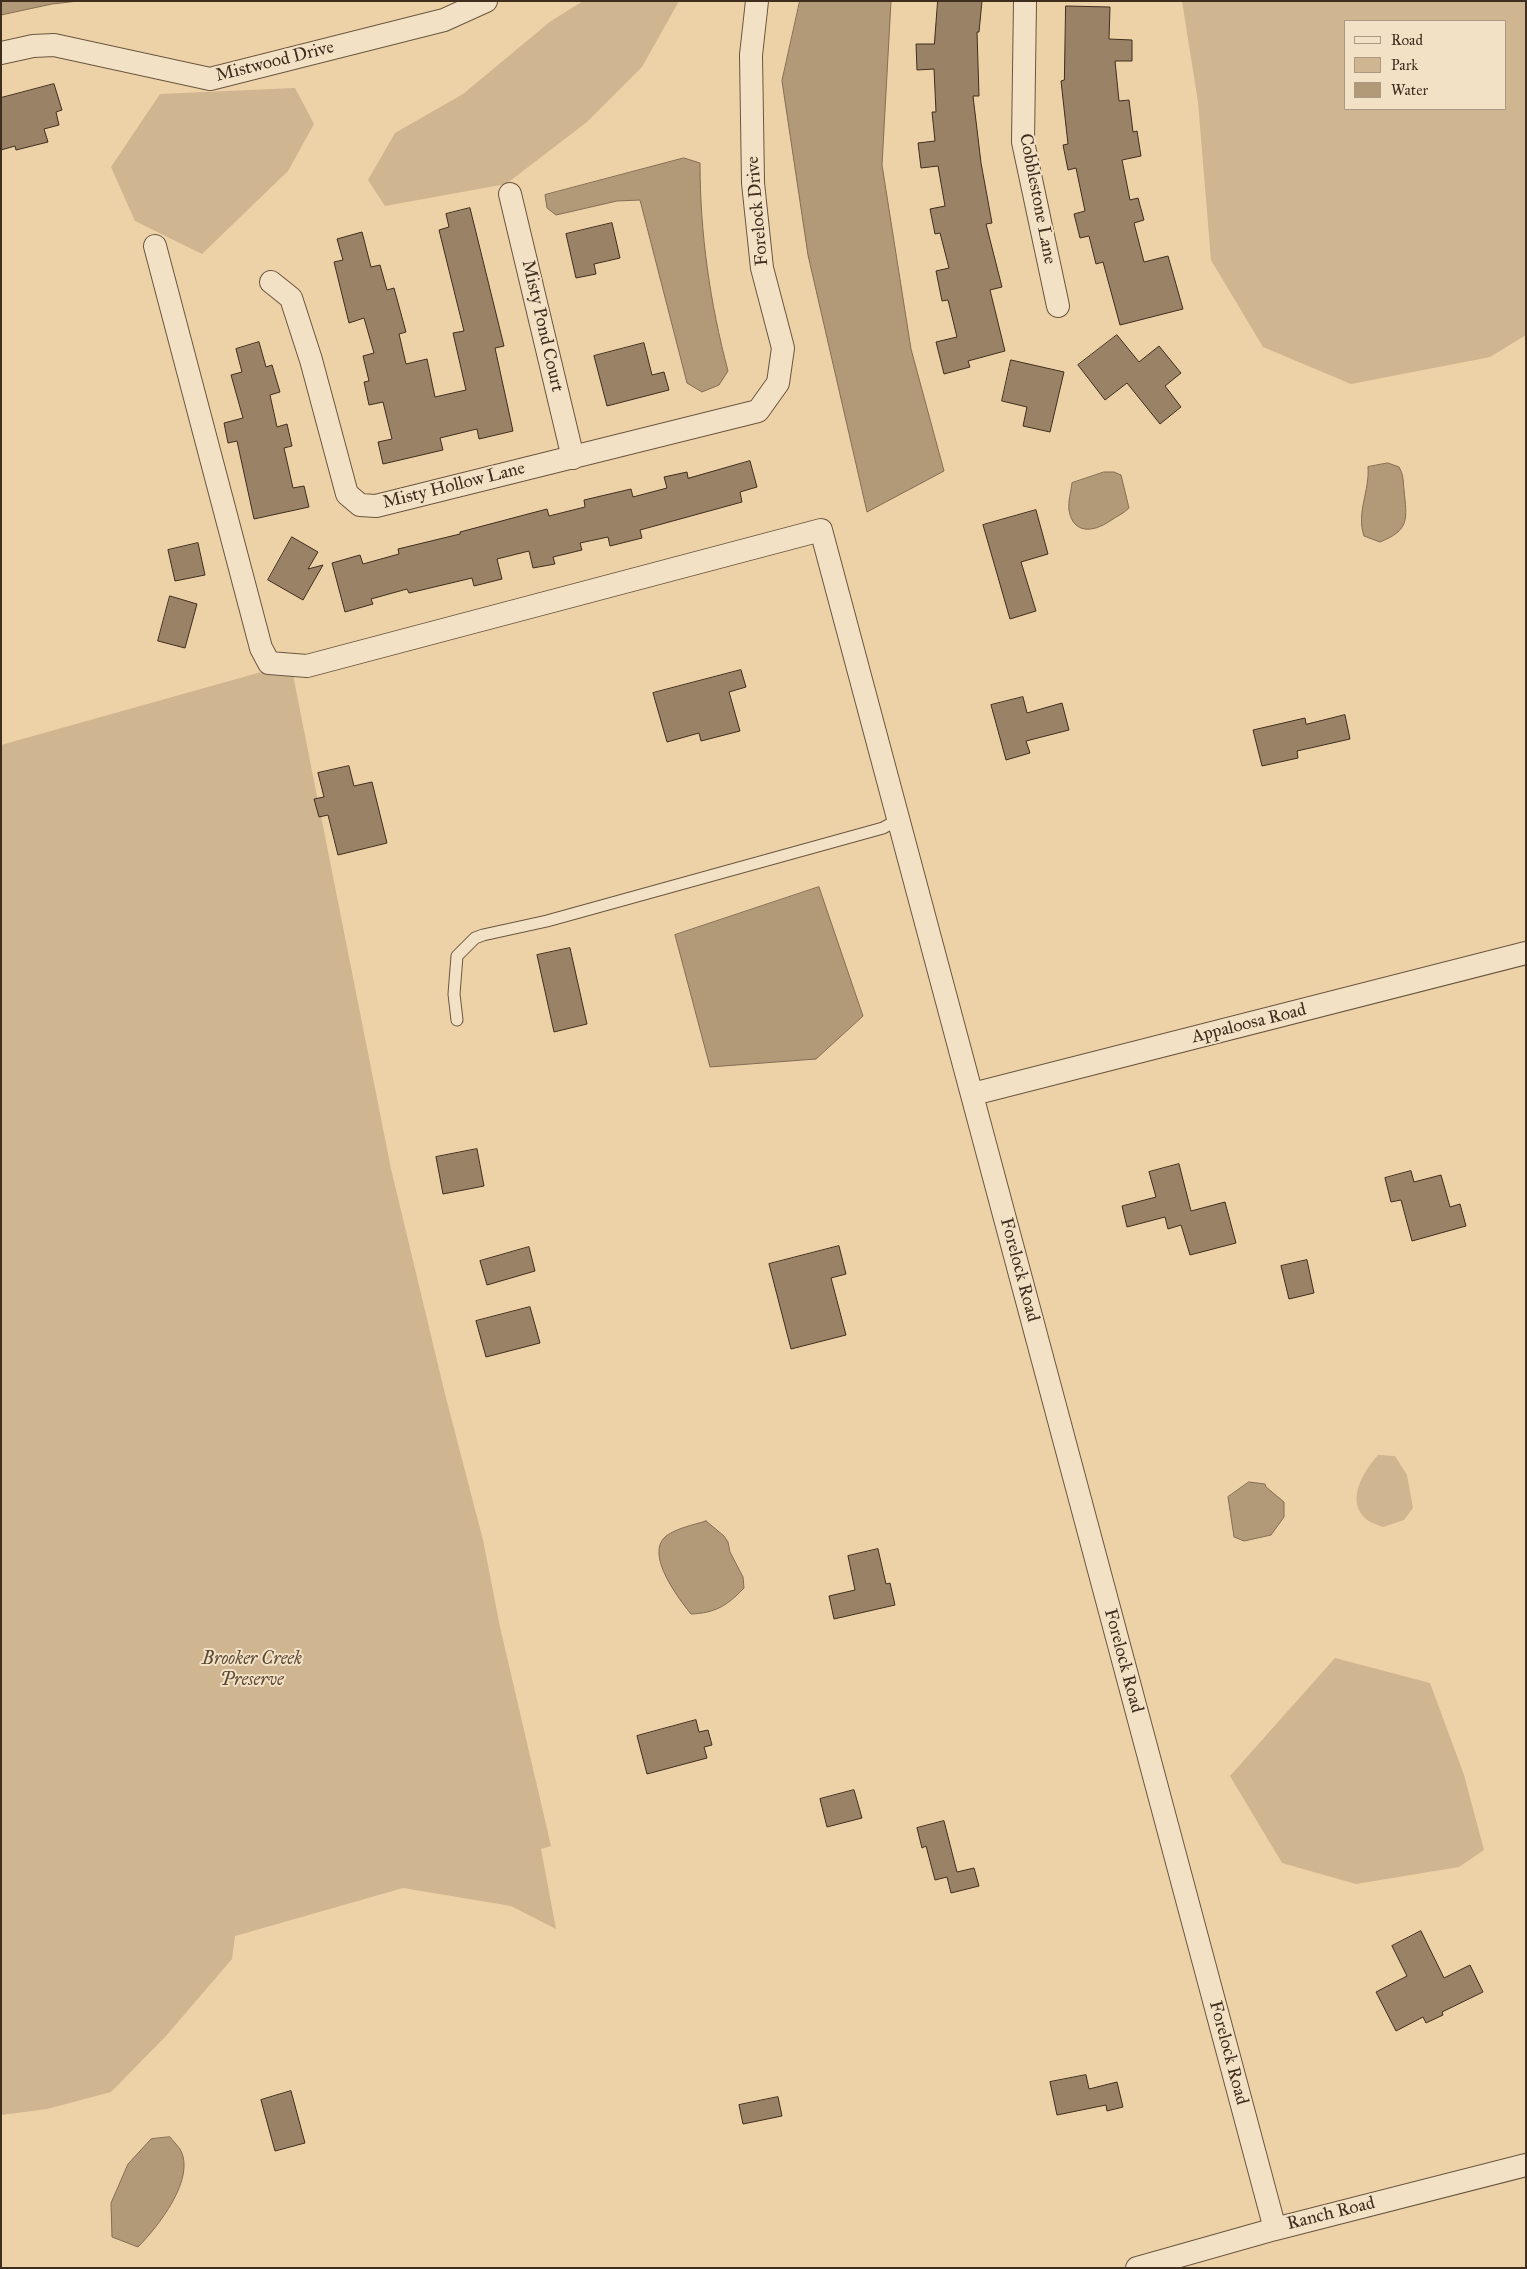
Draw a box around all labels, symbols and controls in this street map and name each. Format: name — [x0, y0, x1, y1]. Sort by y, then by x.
legend — [1344, 20, 1507, 110]
text: Road — [1391, 31, 1423, 49]
street label: Mistwood Drive — [214, 37, 336, 87]
text: Park — [1391, 56, 1418, 74]
text: Water — [1391, 81, 1428, 99]
street label: Cobblestone Lane — [1014, 132, 1060, 266]
street label: Forelock Drive — [742, 155, 774, 267]
street label: Misty Pond Court — [516, 258, 568, 394]
street label: Misty Hollow Lane — [381, 458, 527, 514]
street label: Appaloosa Road — [1189, 999, 1309, 1049]
street label: Forelock Road — [995, 1216, 1043, 1324]
street label: Forelock Road — [1099, 1607, 1147, 1715]
park label: Brooker Creek Preserve — [202, 1649, 302, 1692]
street label: Forelock Road — [1204, 1999, 1252, 2107]
street label: Ranch Road — [1285, 2193, 1377, 2235]

